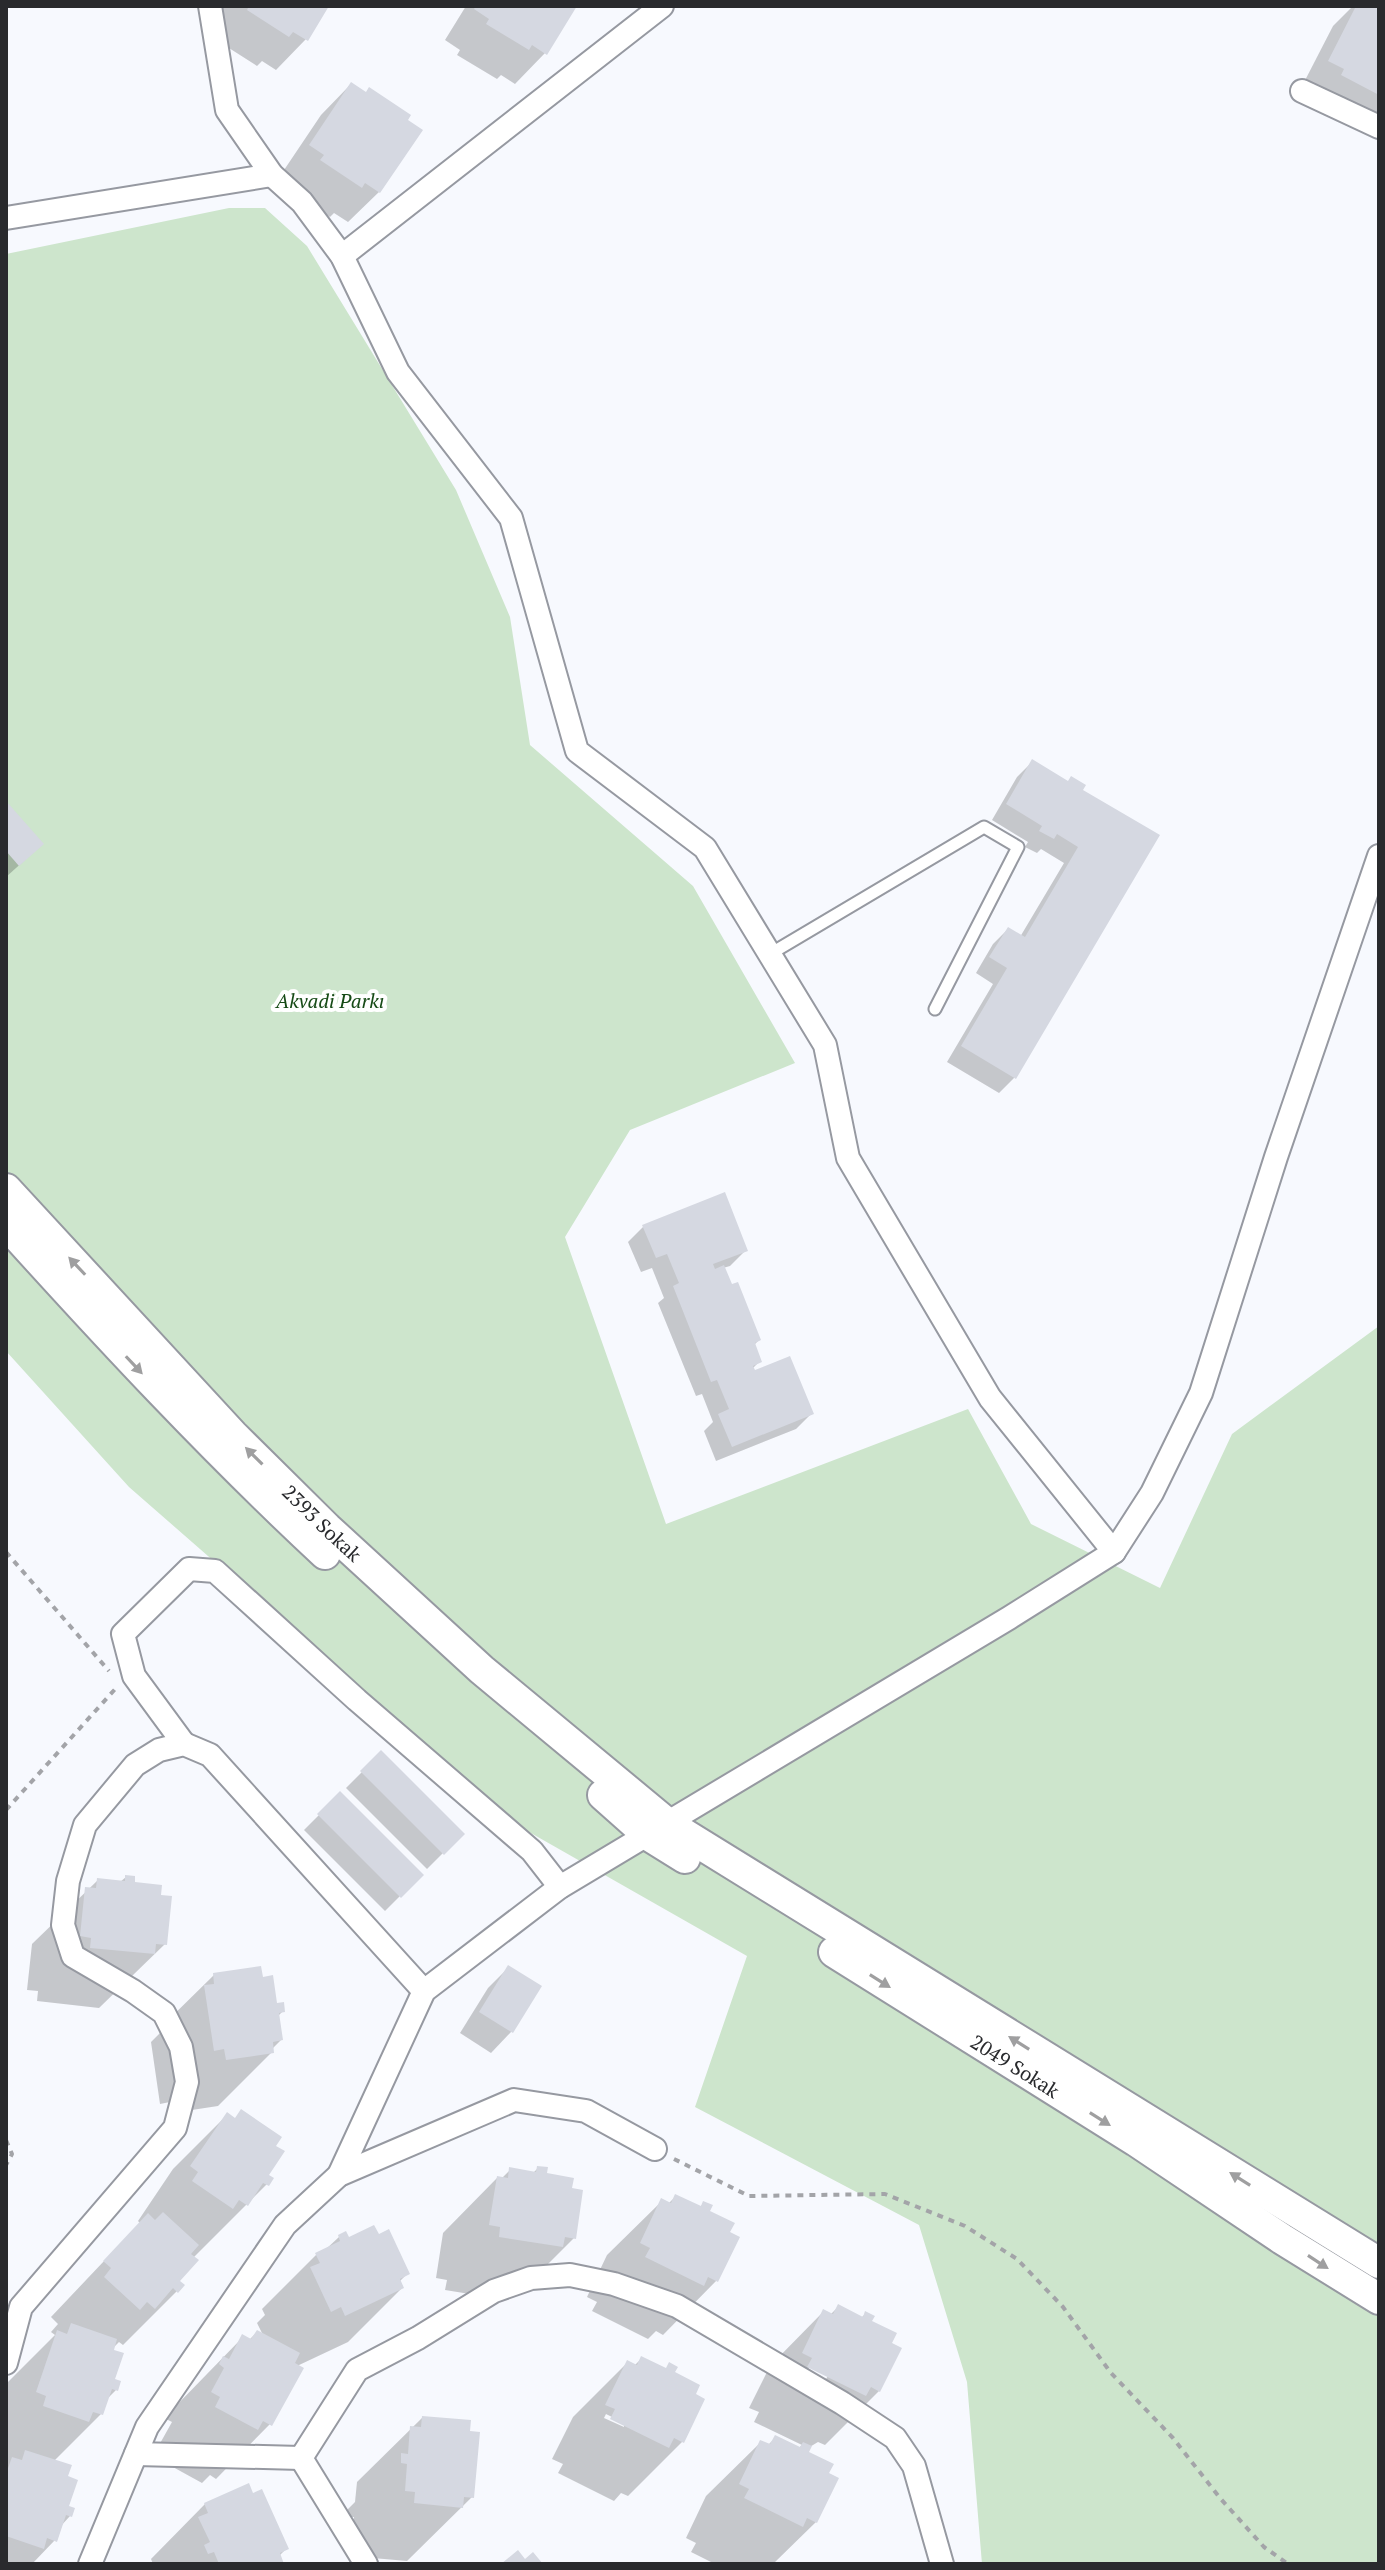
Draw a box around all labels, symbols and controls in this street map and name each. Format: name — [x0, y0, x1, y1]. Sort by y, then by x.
park label: Akvadi Parkı — [275, 987, 384, 1014]
one-way arrow — [69, 1256, 87, 1275]
one-way arrow — [125, 1355, 143, 1374]
one-way arrow — [245, 1447, 264, 1466]
street label: 2393 Sokak — [277, 1478, 368, 1568]
one-way arrow — [869, 1974, 891, 1988]
street label: 2049 Sokak — [966, 2028, 1066, 2104]
one-way arrow — [1008, 2036, 1030, 2050]
one-way arrow — [1089, 2112, 1111, 2126]
one-way arrow — [1229, 2173, 1251, 2187]
one-way arrow — [1307, 2254, 1329, 2268]

